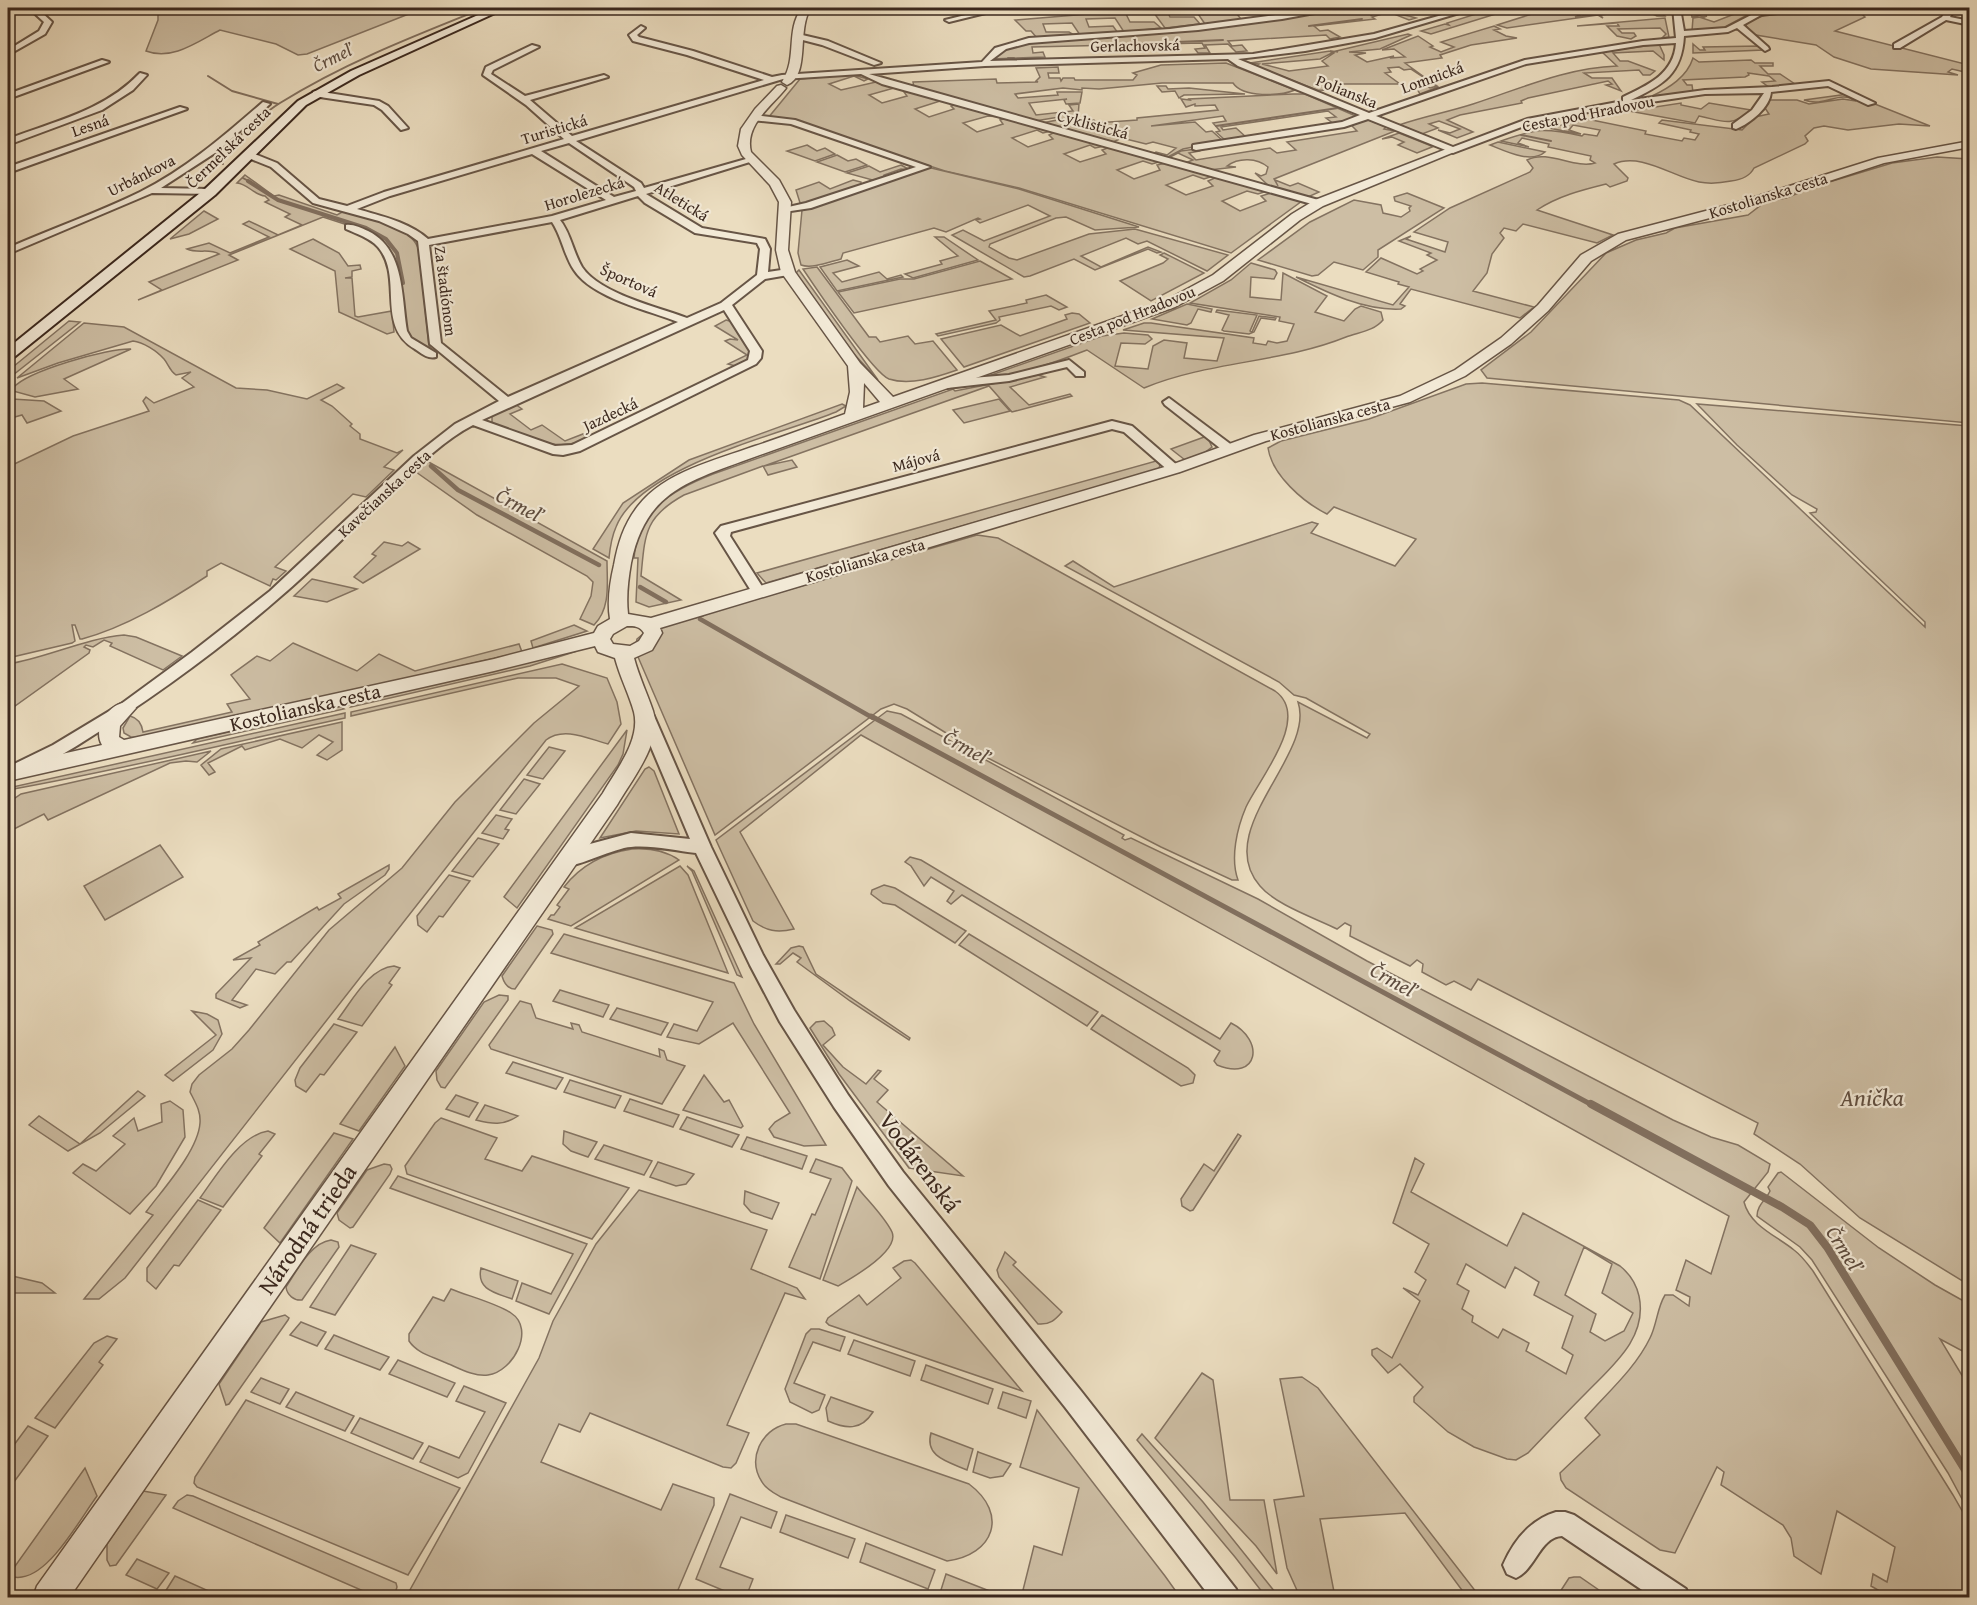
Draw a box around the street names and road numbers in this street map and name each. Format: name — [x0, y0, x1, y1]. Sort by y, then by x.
street label: Gerlachovská — [1090, 32, 1180, 58]
street label: Lomnická — [1397, 54, 1467, 99]
street label: Polianska — [1313, 68, 1382, 114]
street label: Cesta pod Hradovou — [1520, 88, 1656, 138]
street label: Čermeľská cesta — [180, 100, 276, 194]
street label: Cyklistická — [1055, 103, 1132, 145]
street label: Lesná — [68, 107, 112, 143]
street label: Turistická — [518, 107, 590, 150]
street label: Urbánkova — [103, 148, 179, 202]
street label: Kostolianska cesta — [1706, 165, 1831, 224]
street label: Horolezecká — [541, 169, 627, 217]
street label: Atletická — [650, 175, 714, 227]
street label: Za štadiónom — [429, 245, 463, 337]
street label: Športová — [597, 257, 662, 303]
street label: Cesta pod Hradovou — [1066, 279, 1199, 351]
street label: Jazdecká — [577, 391, 642, 438]
street label: Kostolianska cesta — [1267, 391, 1393, 447]
street label: Májová — [890, 442, 943, 478]
street label: Kavečianska cesta — [332, 443, 436, 543]
street label: Kostolianska cesta — [803, 531, 928, 588]
street label: Kostolianska cesta — [227, 675, 384, 738]
street label: Vodárenská — [871, 1104, 970, 1220]
street label: Národná trieda — [249, 1156, 365, 1301]

